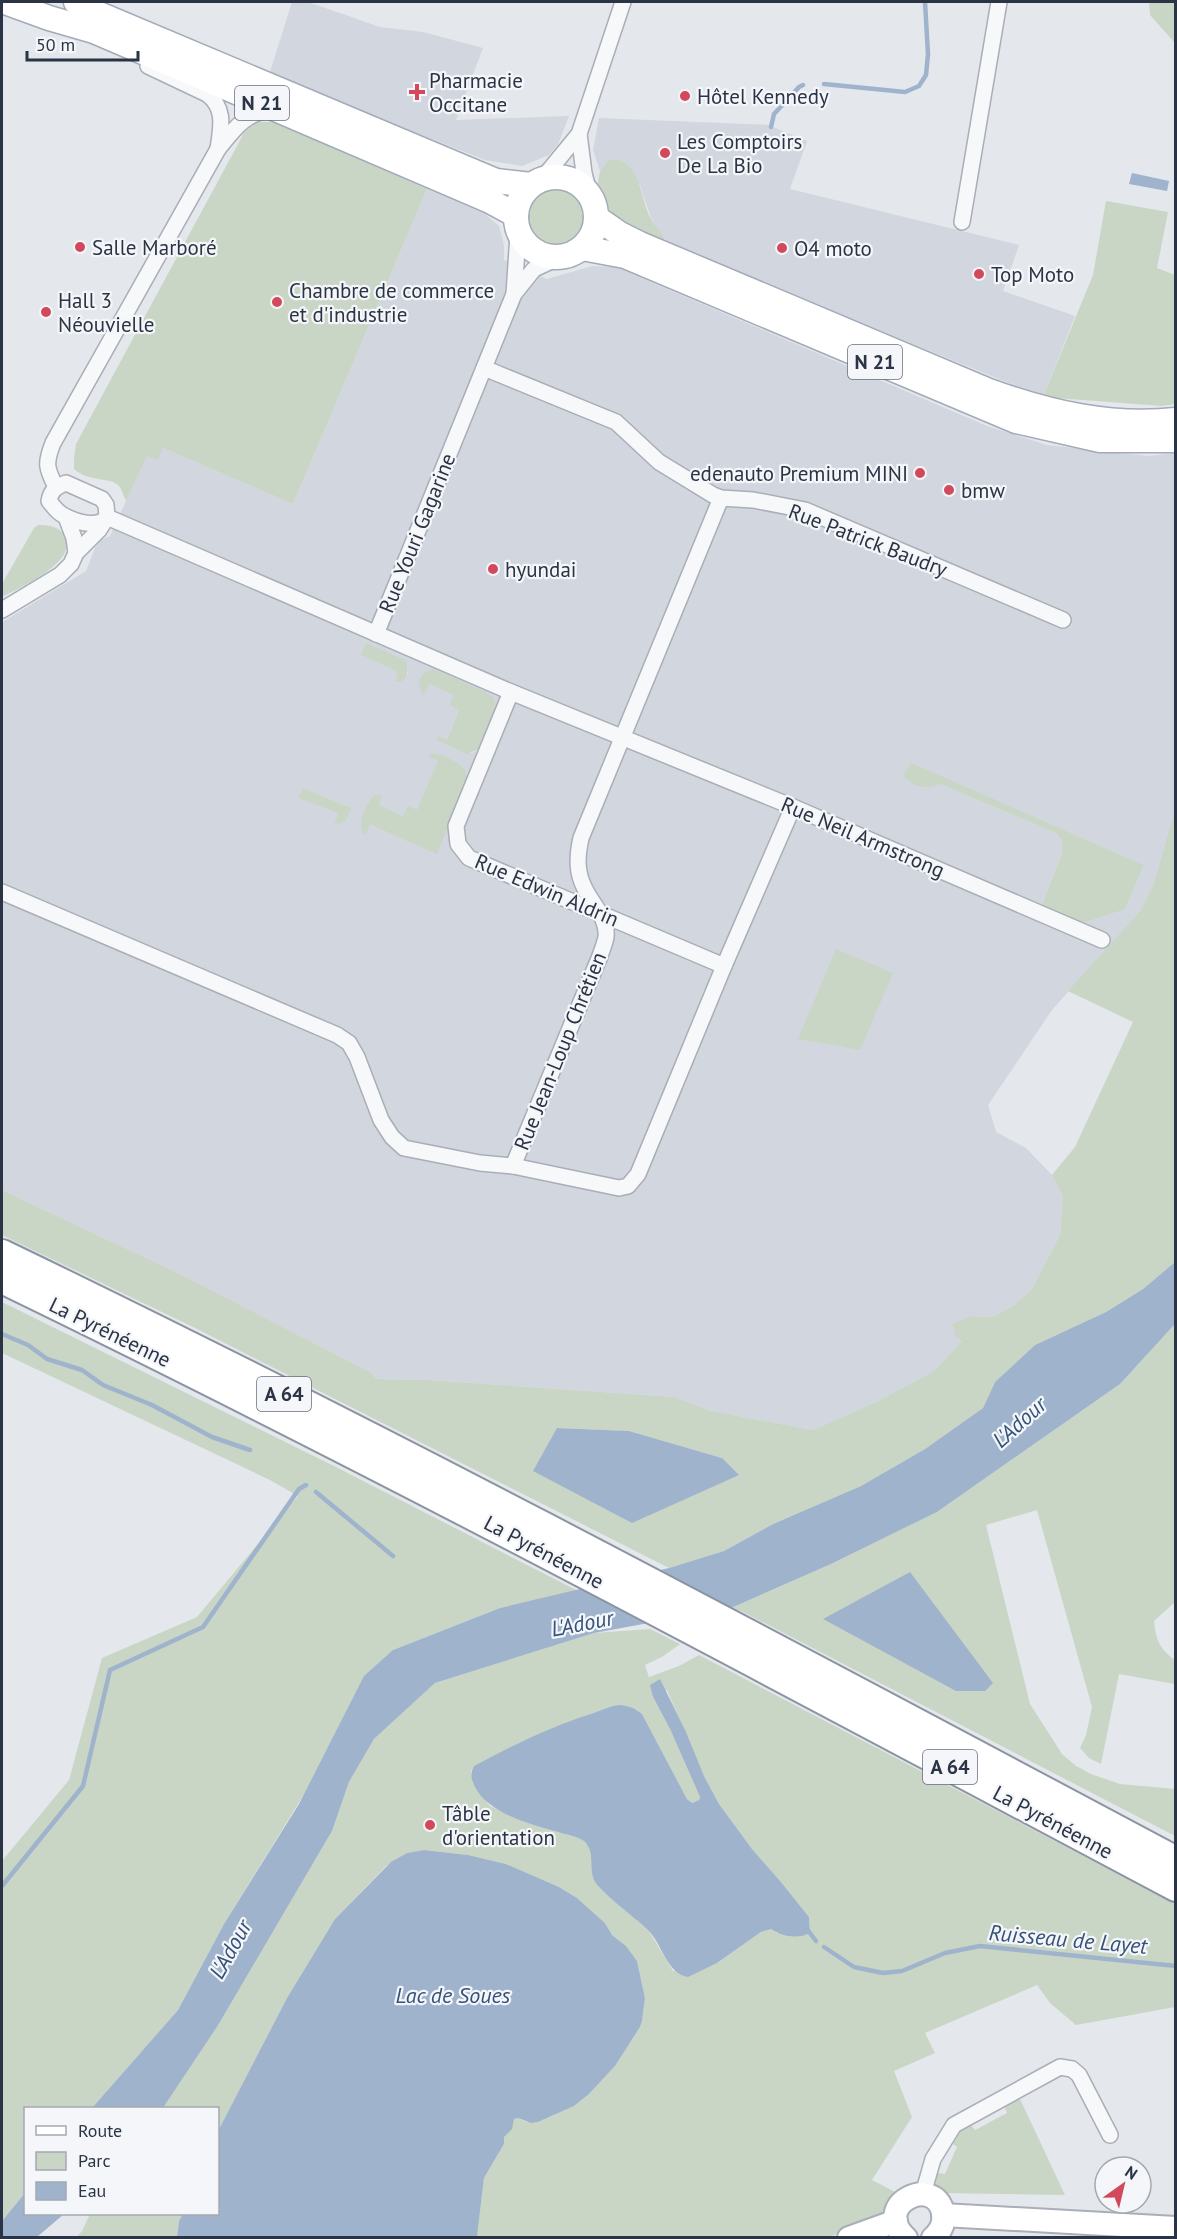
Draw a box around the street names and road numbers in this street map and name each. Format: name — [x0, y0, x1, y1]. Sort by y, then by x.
road number: N 21 — [235, 86, 289, 120]
road number: N 21 — [848, 345, 902, 379]
street label: Rue Youri Gagarine — [373, 449, 461, 617]
street label: Rue Patrick Baudry — [785, 497, 951, 583]
street label: Rue Neil Armstrong — [777, 790, 949, 884]
street label: Rue Edwin Aldrin — [471, 848, 623, 932]
street label: Rue Jean-Loup Chrétien — [508, 948, 612, 1154]
street label: La Pyrénéenne — [45, 1291, 175, 1373]
road number: A 64 — [257, 1377, 311, 1411]
street label: La Pyrénéenne — [479, 1509, 609, 1595]
road number: A 64 — [923, 1750, 977, 1784]
street label: La Pyrénéenne — [988, 1779, 1118, 1865]

